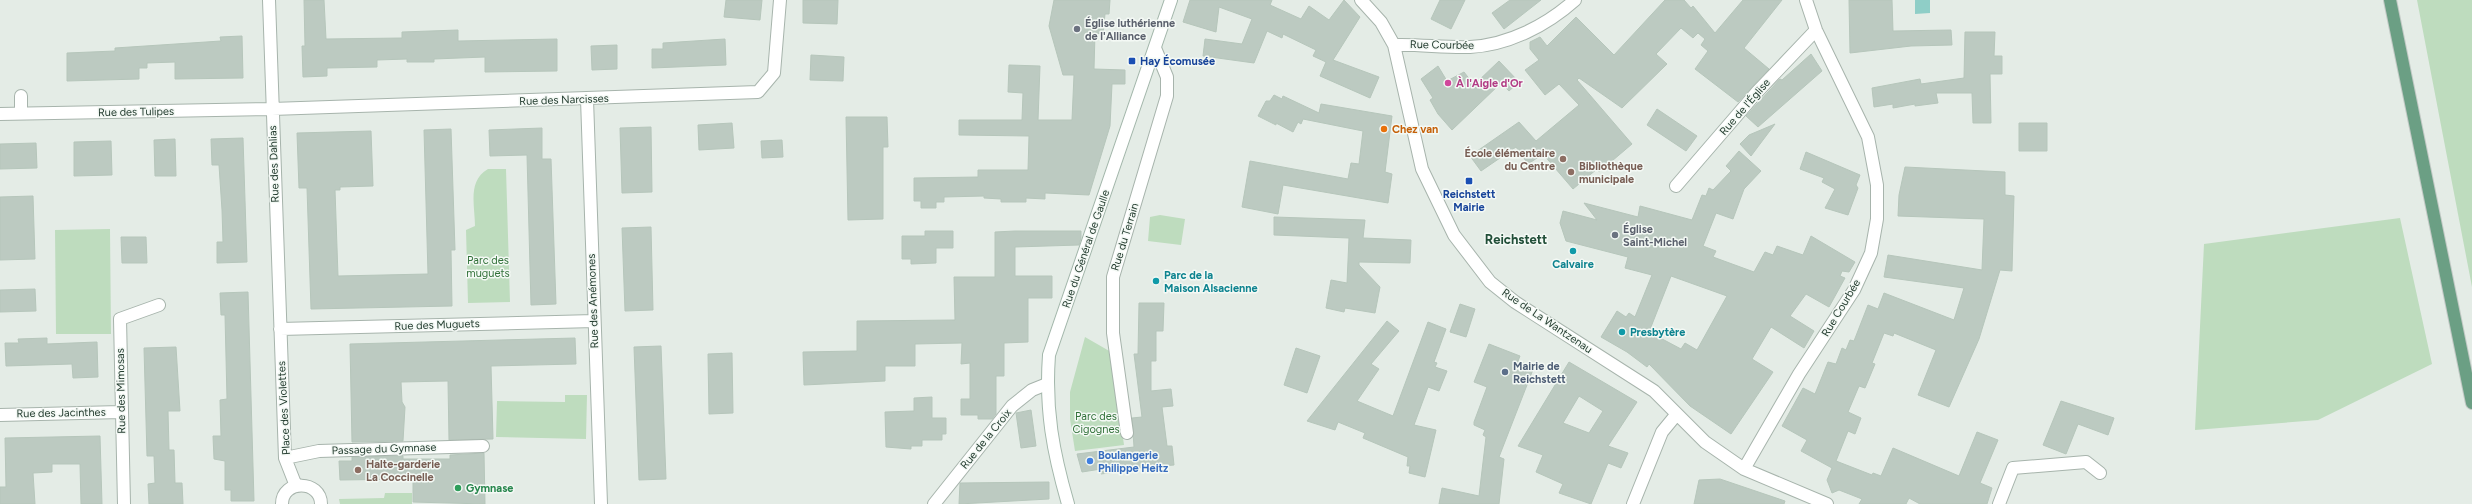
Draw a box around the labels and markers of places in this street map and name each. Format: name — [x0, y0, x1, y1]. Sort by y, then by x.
place label: Église luthérienne de l'Alliance — [1085, 16, 1175, 43]
marker: Église luthérienne de l'Alliance — [1072, 24, 1082, 34]
place label: Hay Écomusée — [1140, 54, 1215, 68]
marker: Hay Écomusée — [1127, 56, 1137, 66]
place label: À l'Aigle d'Or — [1456, 76, 1524, 90]
marker: À l'Aigle d'Or — [1443, 78, 1453, 88]
place label: Chez van — [1392, 123, 1438, 136]
marker: Chez van — [1379, 124, 1389, 134]
place label: École élémentaire du Centre — [1464, 146, 1555, 173]
marker: École élémentaire du Centre — [1558, 154, 1568, 164]
place label: Bibliothèque municipale — [1579, 160, 1643, 186]
marker: Bibliothèque municipale — [1566, 167, 1576, 177]
marker: Reichstett Mairie — [1464, 176, 1474, 186]
place label: Reichstett Mairie — [1443, 188, 1496, 214]
place label: Église Saint-Michel — [1623, 222, 1687, 249]
marker: Église Saint-Michel — [1610, 230, 1620, 240]
marker: Calvaire — [1568, 246, 1578, 256]
place label: Calvaire — [1552, 258, 1594, 271]
place label: Parc de la Maison Alsacienne — [1164, 269, 1258, 295]
marker: Parc de la Maison Alsacienne — [1151, 276, 1161, 286]
place label: Presbytère — [1630, 326, 1685, 339]
marker: Presbytère — [1617, 327, 1627, 337]
place label: Mairie de Reichstett — [1513, 360, 1566, 386]
marker: Mairie de Reichstett — [1500, 367, 1510, 377]
place label: Boulangerie Philippe Heitz — [1098, 449, 1168, 475]
marker: Boulangerie Philippe Heitz — [1085, 456, 1095, 466]
place label: Halte-garderie La Coccinelle — [366, 458, 440, 484]
marker: Halte-garderie La Coccinelle — [353, 465, 363, 475]
place label: Gymnase — [466, 482, 513, 495]
marker: Gymnase — [453, 483, 463, 493]

